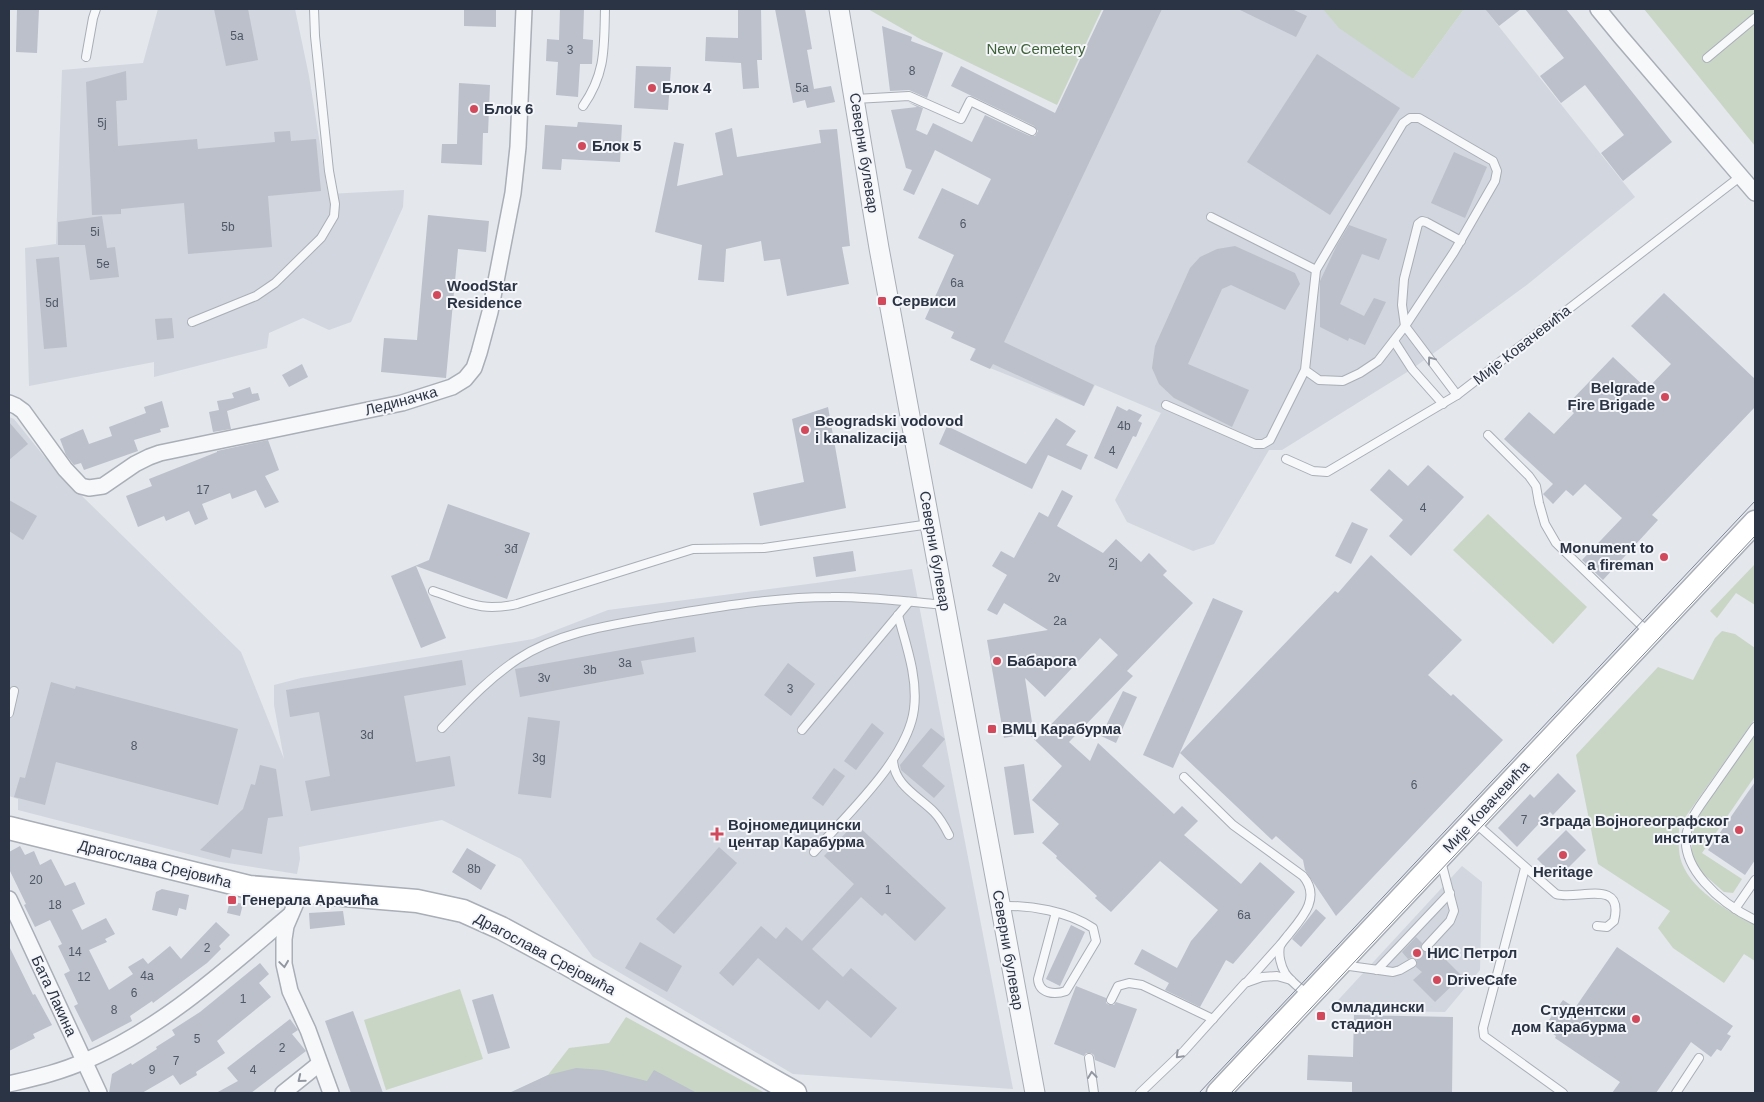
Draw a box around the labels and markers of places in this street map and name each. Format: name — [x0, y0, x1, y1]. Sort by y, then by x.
place label: Блок 4 — [662, 79, 712, 96]
marker: Блок 4 — [646, 82, 658, 94]
place label: Блок 6 — [484, 100, 533, 117]
marker: Блок 6 — [468, 103, 480, 115]
place label: Блок 5 — [592, 137, 641, 154]
marker: Блок 5 — [576, 140, 588, 152]
place label: WoodStar Residence — [447, 277, 522, 311]
marker: WoodStar Residence — [431, 289, 443, 301]
place label: Сервиси — [892, 292, 956, 309]
marker: Сервиси — [876, 295, 888, 307]
place label: Belgrade Fire Brigade — [1567, 379, 1655, 413]
marker: Belgrade Fire Brigade — [1659, 391, 1671, 403]
place label: Beogradski vodovod i kanalizacija — [815, 412, 963, 446]
marker: Beogradski vodovod i kanalizacija — [799, 424, 811, 436]
place label: Monument to a fireman — [1560, 539, 1654, 573]
marker: Monument to a fireman — [1658, 551, 1670, 563]
place label: Бабарога — [1007, 652, 1077, 669]
marker: Бабарога — [991, 655, 1003, 667]
place label: ВМЦ Карабурма — [1002, 720, 1122, 737]
marker: ВМЦ Карабурма — [986, 723, 998, 735]
place label: Зграда Војногеографског института — [1540, 812, 1730, 846]
place label: Војномедицински центар Карабурма — [728, 816, 865, 850]
marker: Зграда Војногеографског института — [1733, 824, 1745, 836]
marker: Војномедицински центар Карабурма — [710, 827, 724, 841]
marker: Heritage — [1557, 849, 1569, 861]
place label: Heritage — [1533, 863, 1593, 880]
place label: Генерала Арачића — [242, 891, 379, 908]
marker: Генерала Арачића — [226, 894, 238, 906]
place label: НИС Петрол — [1427, 944, 1517, 961]
marker: НИС Петрол — [1411, 947, 1423, 959]
place label: DriveCafe — [1447, 971, 1517, 988]
marker: DriveCafe — [1431, 974, 1443, 986]
place label: Омладински стадион — [1331, 998, 1425, 1032]
place label: Студентски дом Карабурма — [1512, 1001, 1627, 1035]
marker: Омладински стадион — [1315, 1010, 1327, 1022]
marker: Студентски дом Карабурма — [1630, 1013, 1642, 1025]

